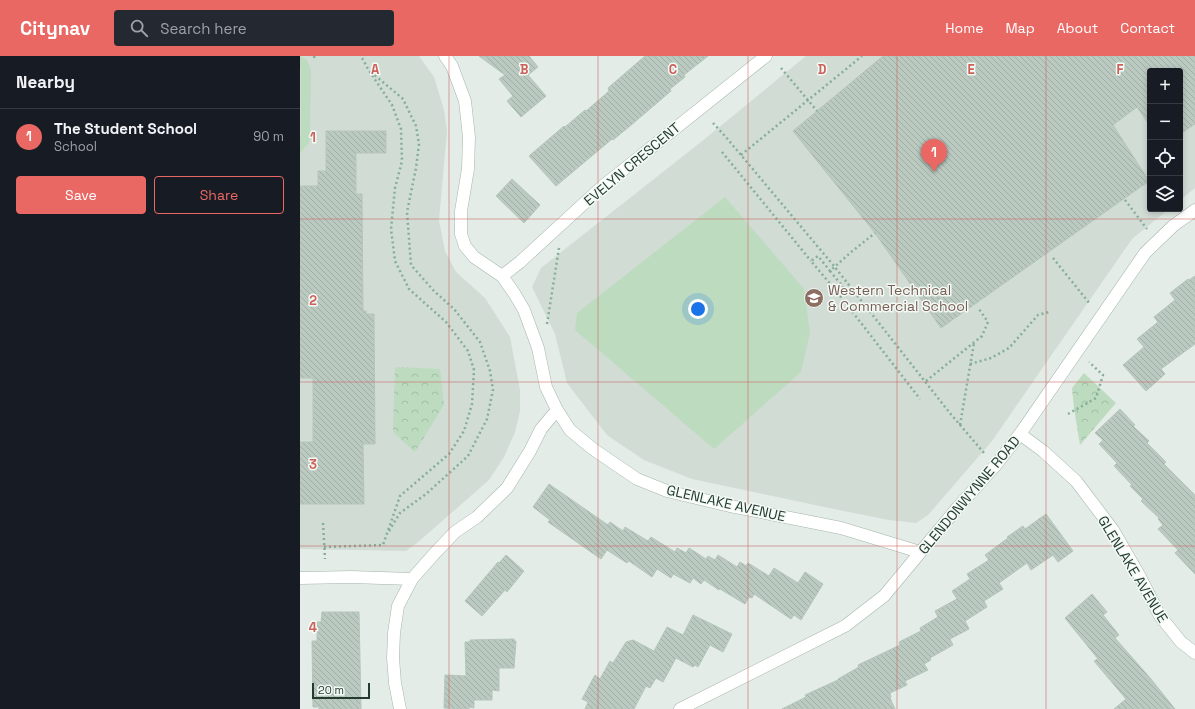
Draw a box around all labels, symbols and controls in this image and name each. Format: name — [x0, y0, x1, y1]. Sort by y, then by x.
search box — [114, 10, 394, 46]
text: Citynav — [20, 16, 90, 41]
icon: search — [128, 17, 150, 39]
text: Search here — [160, 19, 247, 38]
text: Home — [945, 19, 983, 37]
text: Map — [1005, 19, 1035, 37]
text: About — [1057, 19, 1098, 37]
text: Contact — [1120, 19, 1175, 37]
text: A — [371, 61, 380, 78]
text: B — [520, 61, 529, 78]
text: C — [669, 61, 677, 78]
text: D — [818, 61, 827, 78]
text: E — [967, 61, 975, 78]
text: F — [1117, 61, 1124, 78]
map controls — [1147, 68, 1183, 212]
button: + — [1147, 68, 1183, 104]
text: Nearby — [16, 71, 75, 93]
button: − — [1147, 104, 1183, 140]
street label: EVELYN CRESCENT — [580, 118, 684, 210]
text: The Student School — [54, 119, 197, 138]
text: 1 — [26, 128, 32, 145]
text: 90 m — [253, 128, 284, 145]
text: 1 — [310, 129, 316, 146]
text: School — [54, 138, 97, 155]
pin: 1 — [921, 139, 947, 172]
button: locate — [1147, 140, 1183, 176]
button: Save — [16, 176, 146, 214]
button: Share — [154, 176, 284, 214]
button: layers — [1147, 176, 1183, 212]
place label: Western Technical & Commercial School — [828, 281, 968, 315]
school or university icon: Western Technical & Commercial School — [803, 287, 825, 309]
text: 2 — [309, 292, 317, 309]
your location — [688, 299, 708, 319]
street label: GLENDONWYNNE ROAD — [914, 432, 1024, 558]
text: 3 — [309, 456, 317, 473]
street label: GLENLAKE AVENUE — [665, 481, 787, 525]
street label: GLENLAKE AVENUE — [1094, 512, 1172, 626]
text: 4 — [309, 619, 317, 636]
scale bar — [312, 681, 370, 700]
text: 20 m — [318, 683, 344, 697]

